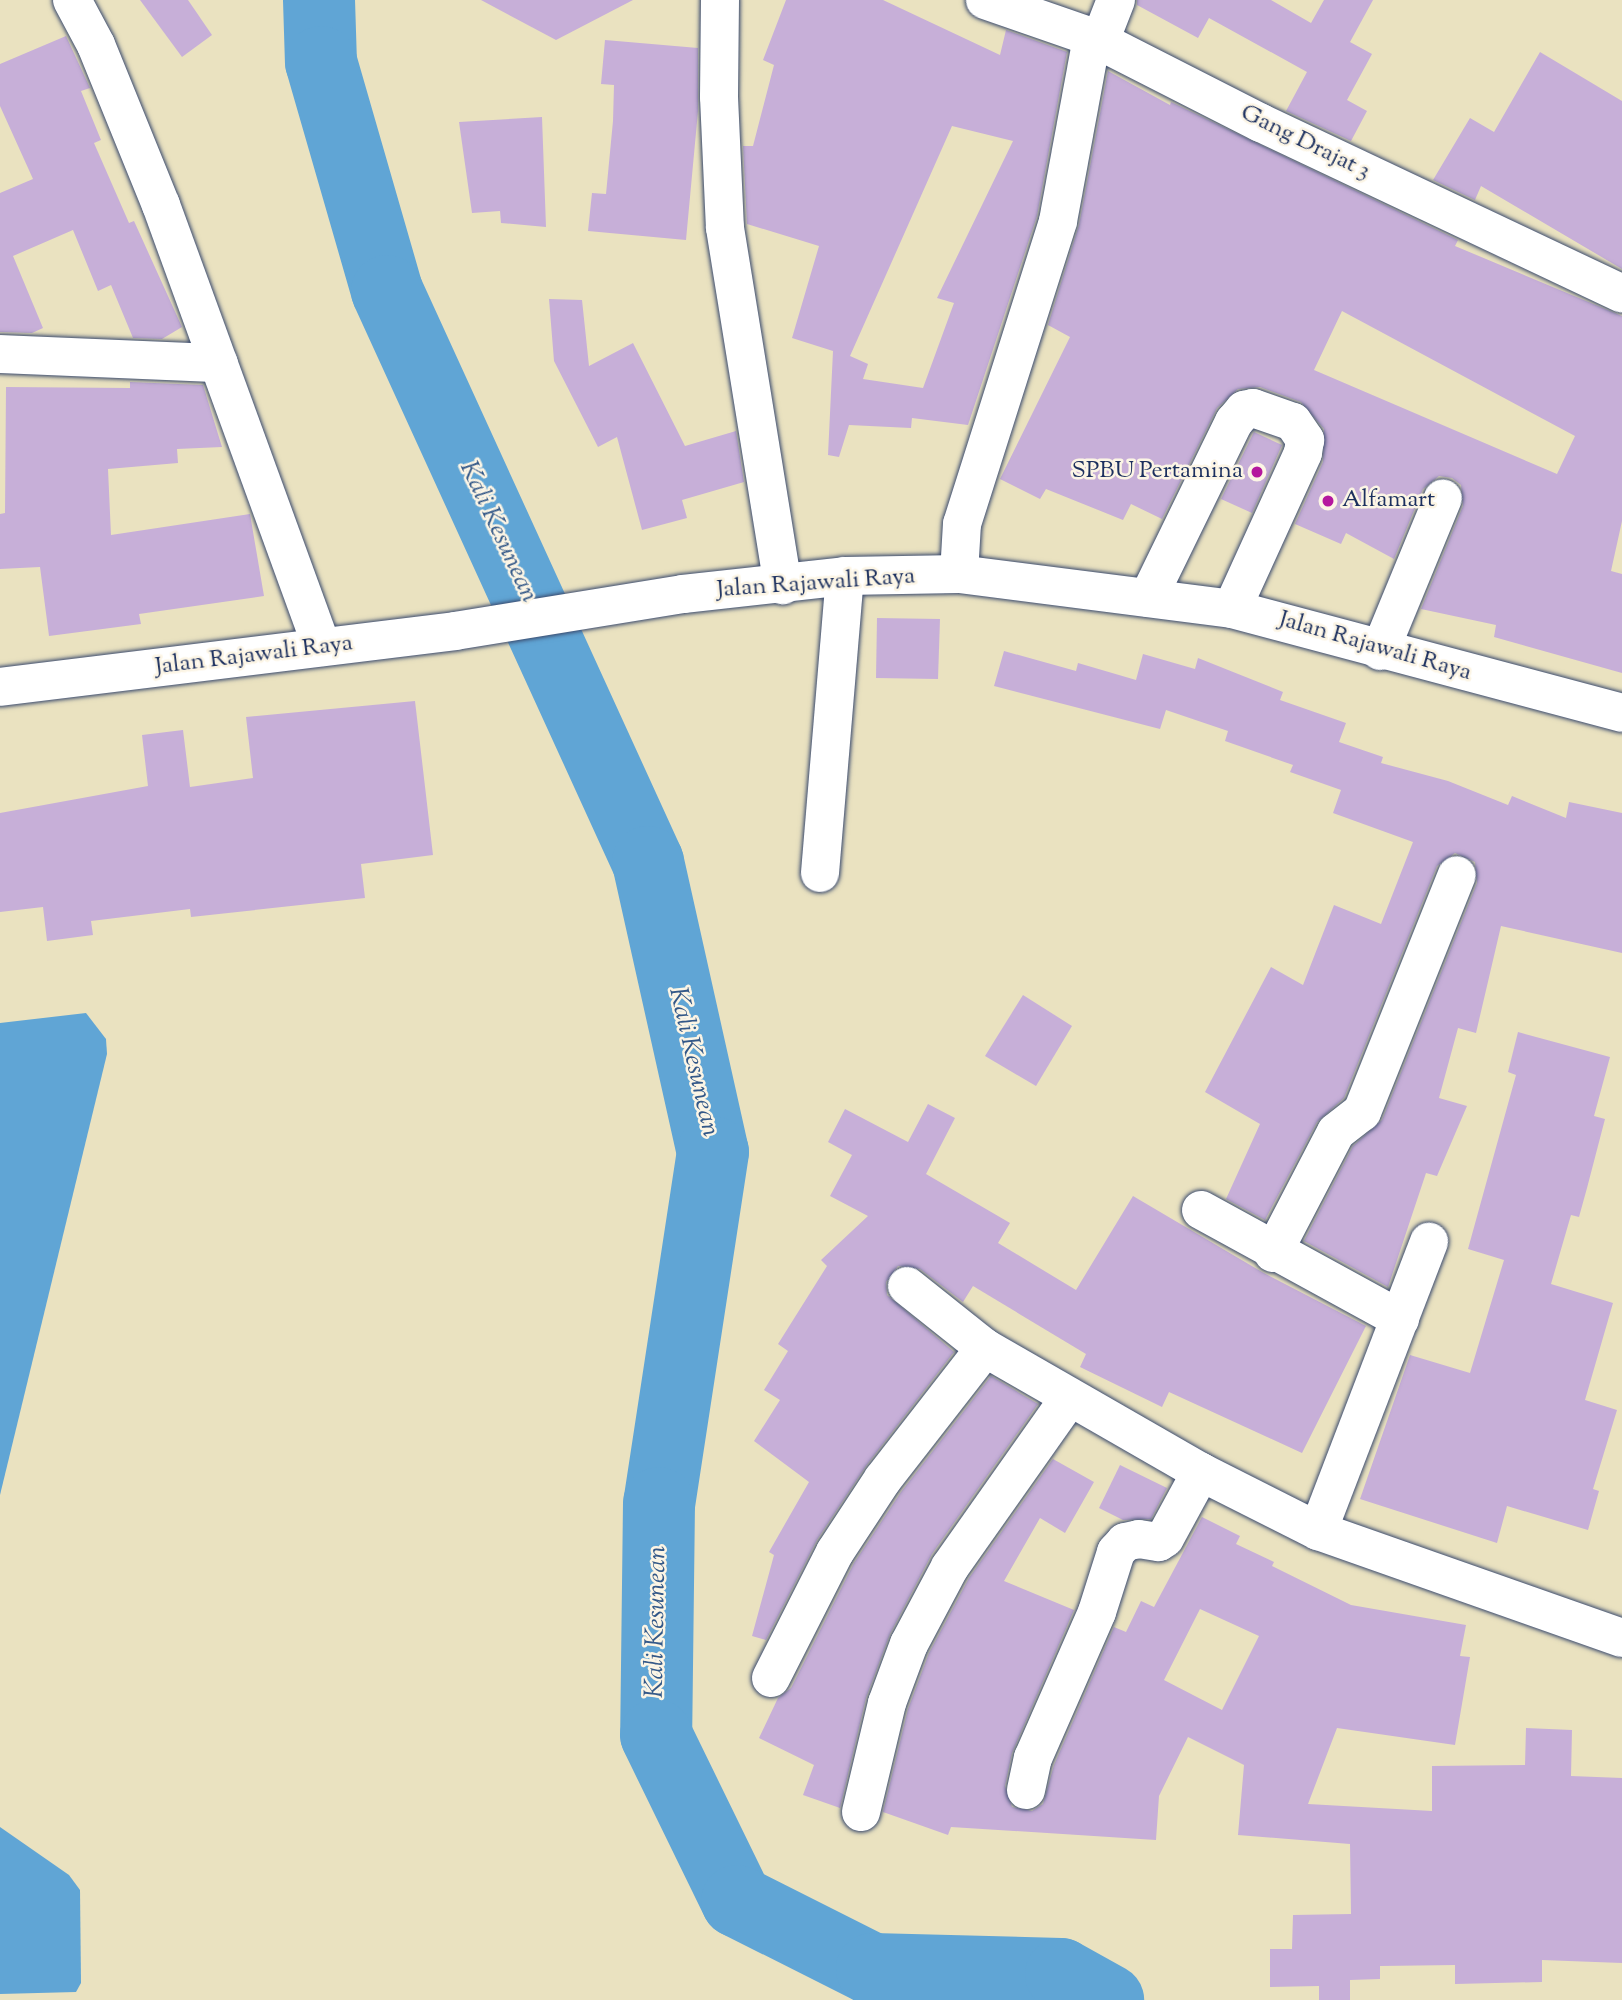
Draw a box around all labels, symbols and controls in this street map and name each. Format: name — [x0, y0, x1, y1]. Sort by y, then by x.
street label: Gang Drajat 3 — [1235, 99, 1375, 187]
water label: Kali Kesunean — [452, 456, 544, 608]
place label: SPBU Pertamina — [1071, 458, 1243, 486]
marker: SPBU Pertamina — [1249, 464, 1265, 480]
place label: Alfamart — [1342, 487, 1435, 515]
marker: Alfamart — [1320, 493, 1336, 509]
street label: Jalan Rajawali Raya — [716, 563, 916, 605]
street label: Jalan Rajawali Raya — [1275, 606, 1475, 688]
street label: Jalan Rajawali Raya — [153, 630, 355, 682]
water label: Kali Kesunean — [661, 984, 725, 1140]
water label: Kali Kesunean — [640, 1546, 674, 1698]

